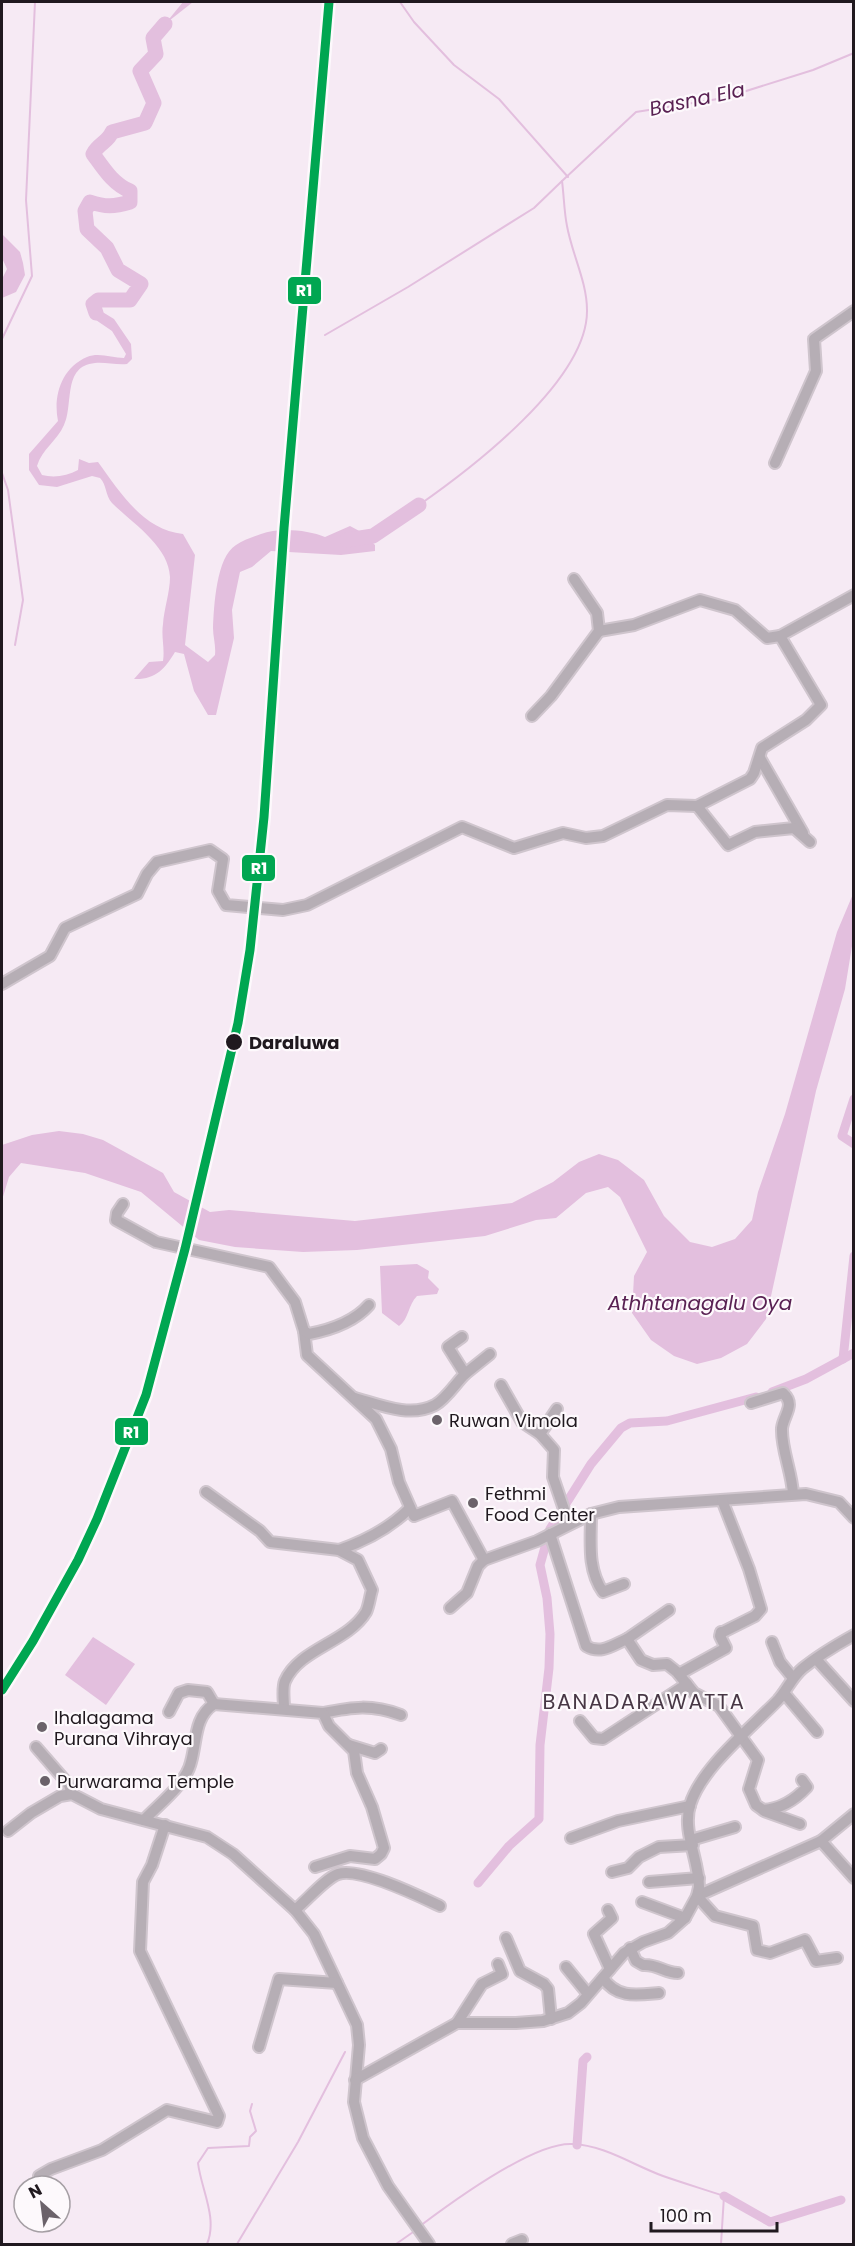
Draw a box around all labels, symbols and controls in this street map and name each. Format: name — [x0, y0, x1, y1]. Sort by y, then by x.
water label: Basna Ela — [647, 75, 747, 123]
line badge: R1 — [287, 276, 322, 305]
text: R1 — [296, 279, 312, 302]
line badge: R1 — [241, 854, 276, 882]
text: R1 — [251, 857, 267, 880]
place label: Daraluwa — [249, 1030, 340, 1055]
marker: Daraluwa — [224, 1032, 244, 1052]
water label: Athhtanagalu Oya — [607, 1289, 792, 1317]
place label: Ruwan Vimola — [449, 1408, 578, 1433]
marker: Ruwan Vimola — [430, 1413, 444, 1427]
line badge: R1 — [114, 1417, 149, 1446]
text: R1 — [123, 1421, 139, 1444]
place label: Fethmi Food Center — [485, 1481, 595, 1527]
marker: Fethmi Food Center — [466, 1496, 480, 1510]
district label: BANADARAWATTA — [543, 1687, 745, 1716]
place label: Ihalagama Purana Vihraya — [54, 1705, 193, 1751]
marker: Ihalagama Purana Vihraya — [35, 1720, 49, 1734]
place label: Purwarama Temple — [57, 1769, 234, 1794]
marker: Purwarama Temple — [38, 1774, 52, 1788]
north arrow — [12, 2174, 72, 2234]
text: N — [24, 2178, 46, 2204]
scale bar — [651, 2195, 777, 2233]
text: 100 m — [660, 2203, 712, 2228]

